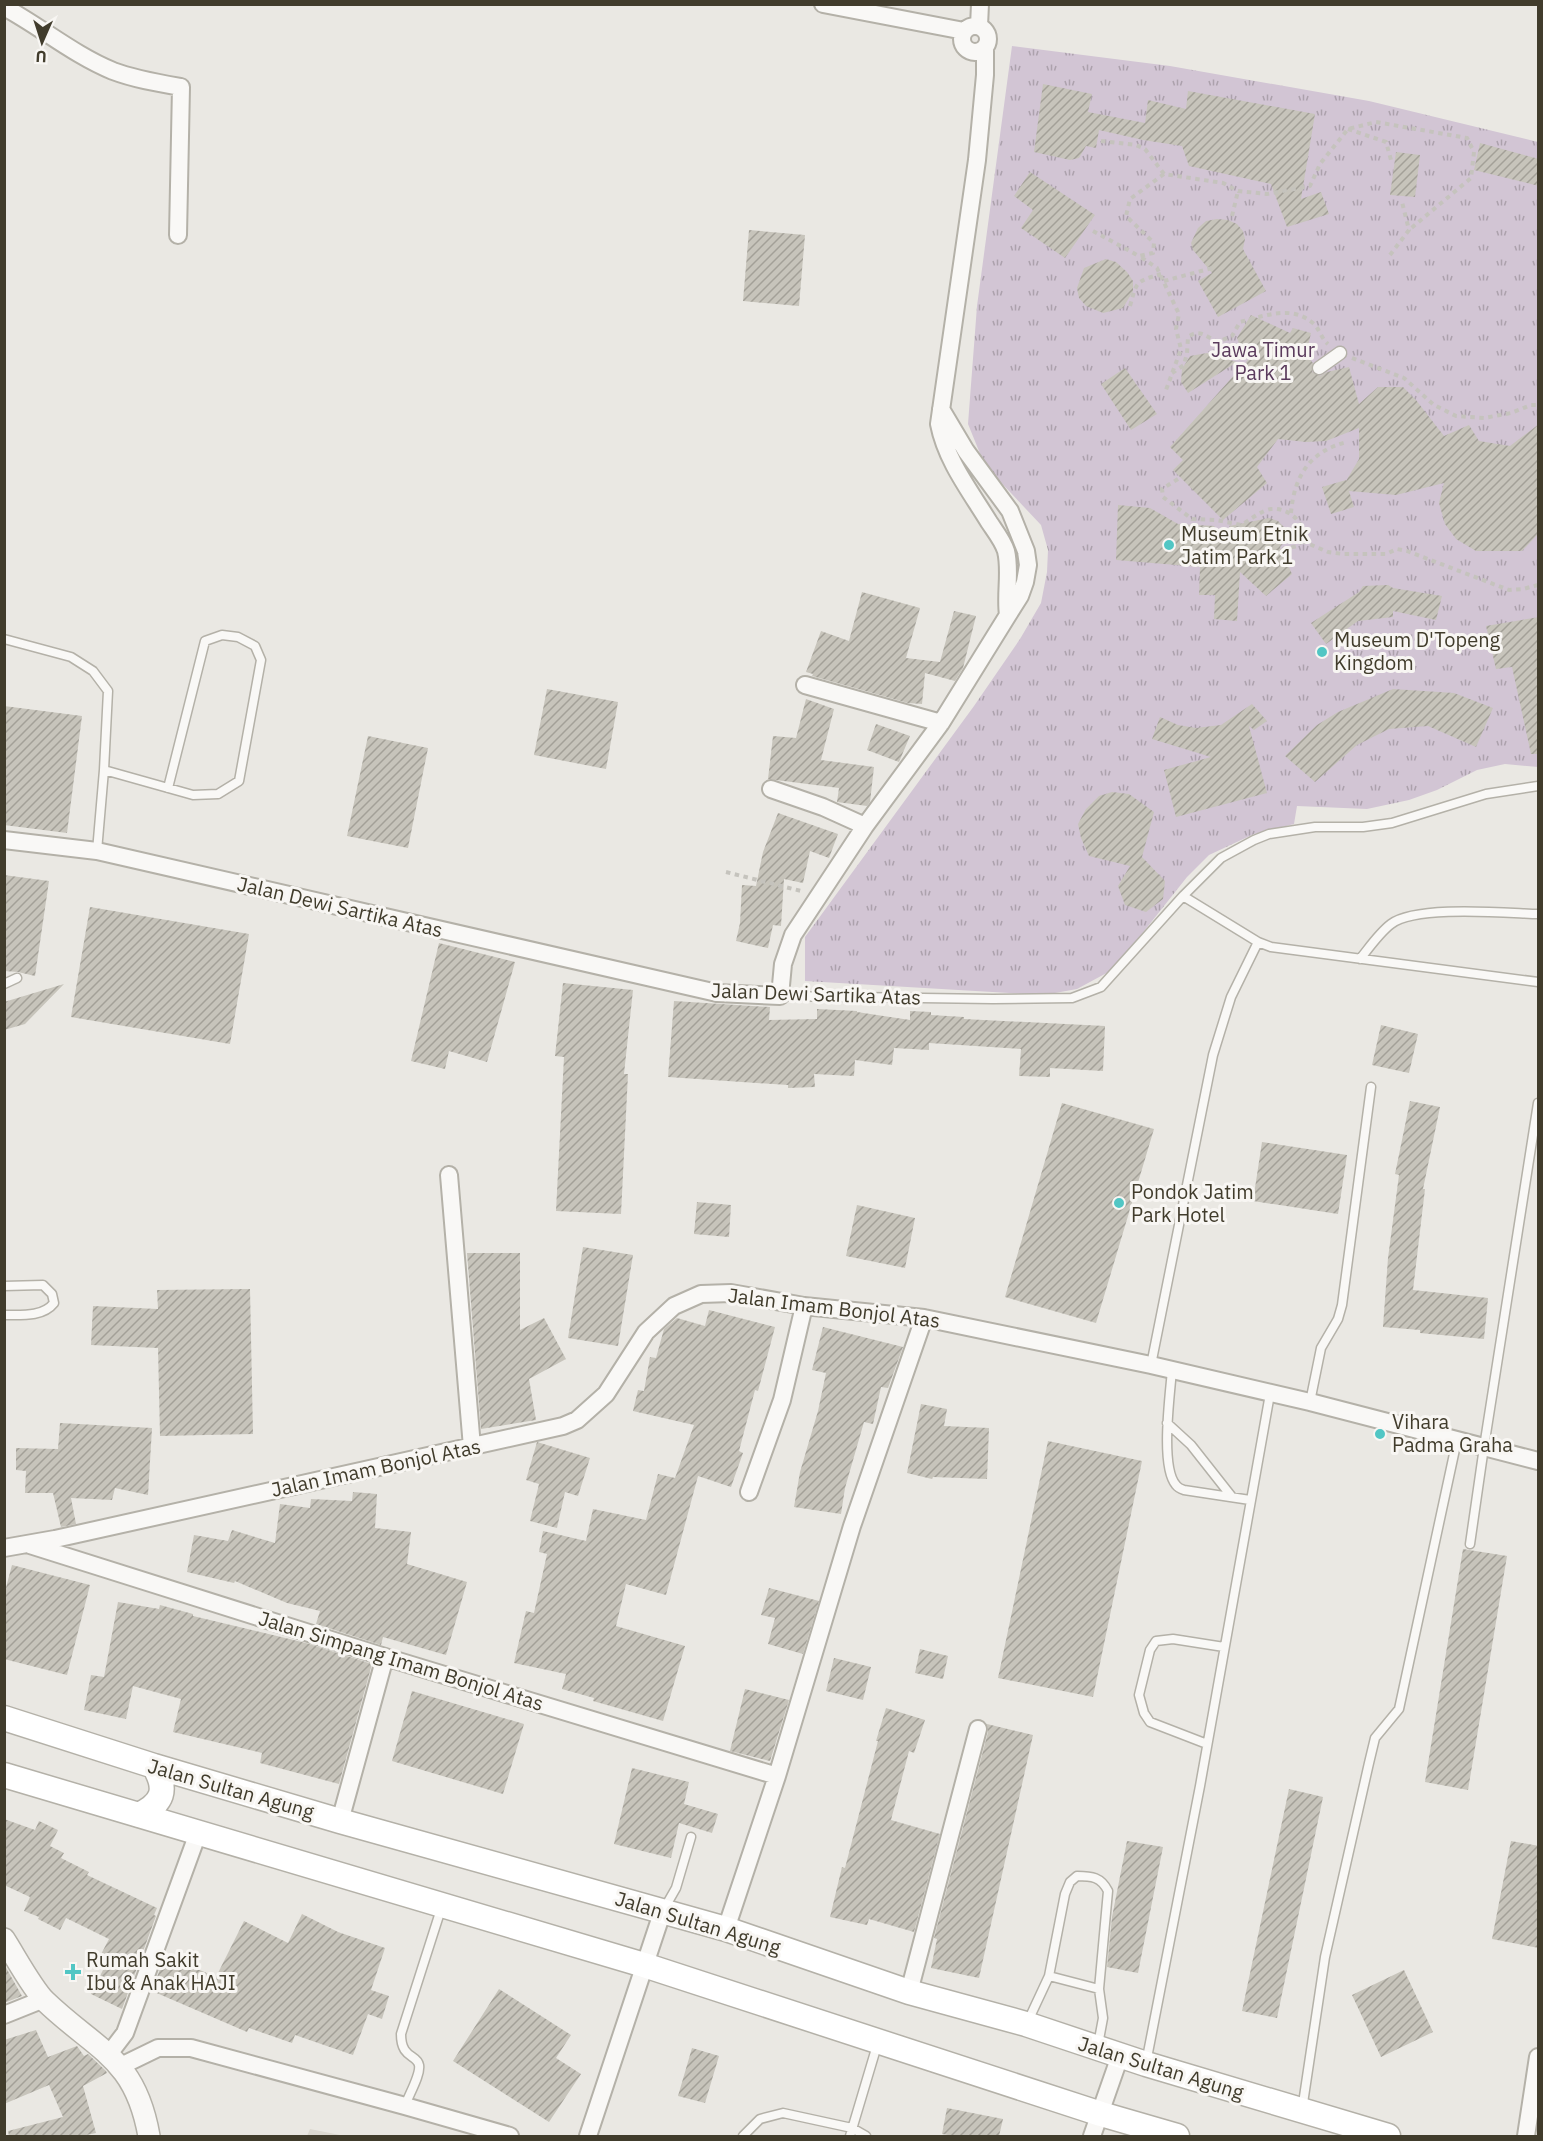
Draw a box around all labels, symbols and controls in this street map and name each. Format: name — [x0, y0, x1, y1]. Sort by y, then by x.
north arrow — [12, 12, 72, 72]
text: U — [35, 47, 47, 67]
park label: Jawa Timur Park 1 — [1211, 336, 1315, 386]
place label: Museum Etnik Jatim Park 1 — [1181, 520, 1309, 570]
marker: Museum Etnik Jatim Park 1 — [1162, 538, 1176, 552]
place label: Museum D'Topeng Kingdom — [1334, 626, 1500, 676]
marker: Museum D'Topeng Kingdom — [1315, 645, 1329, 659]
street label: Jalan Dewi Sartika Atas — [235, 870, 446, 943]
street label: Jalan Dewi Sartika Atas — [710, 976, 922, 1011]
place label: Pondok Jatim Park Hotel — [1131, 1178, 1254, 1228]
marker: Pondok Jatim Park Hotel — [1112, 1196, 1126, 1210]
street label: Jalan Imam Bonjol Atas — [726, 1281, 942, 1334]
place label: Vihara Padma Graha — [1392, 1408, 1513, 1458]
marker: Vihara Padma Graha — [1373, 1427, 1387, 1441]
street label: Jalan Imam Bonjol Atas — [269, 1432, 483, 1503]
street label: Jalan Simpang Imam Bonjol Atas — [255, 1604, 547, 1717]
street label: Jalan Sultan Agung — [145, 1752, 318, 1825]
street label: Jalan Sultan Agung — [612, 1885, 785, 1961]
place label: Rumah Sakit Ibu & Anak HAJI — [86, 1946, 236, 1996]
marker: Rumah Sakit Ibu & Anak HAJI — [64, 1963, 82, 1981]
street label: Jalan Sultan Agung — [1075, 2030, 1248, 2106]

